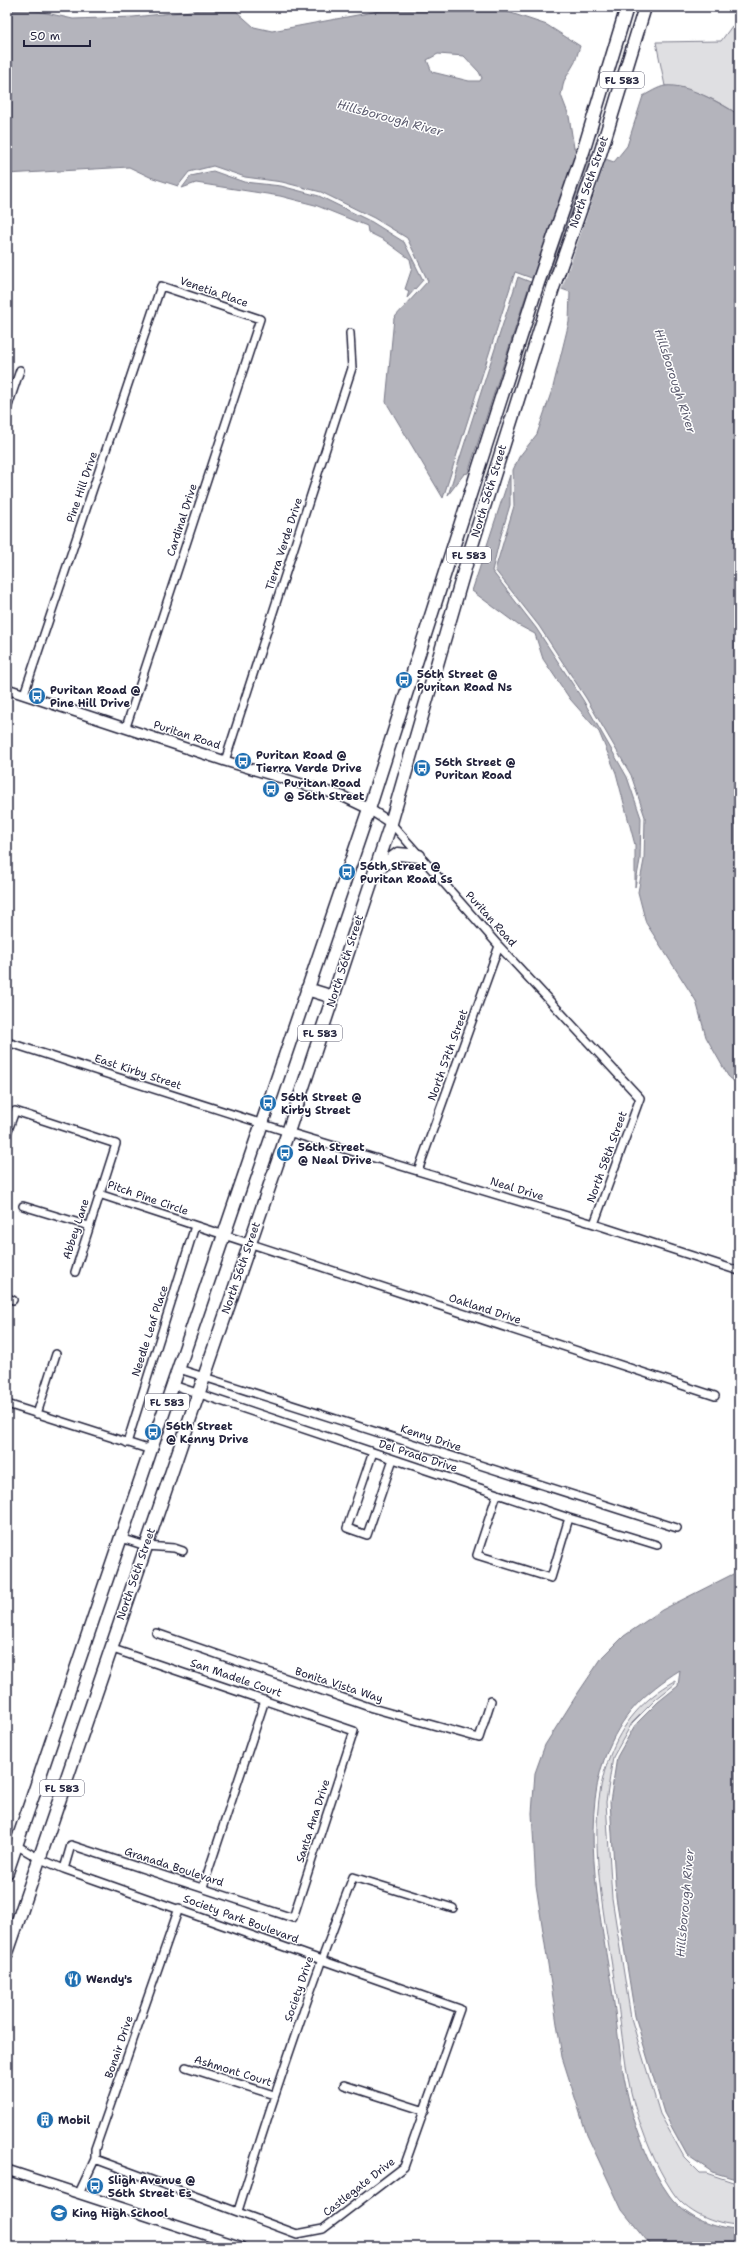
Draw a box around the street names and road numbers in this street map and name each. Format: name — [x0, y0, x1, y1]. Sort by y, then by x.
road number: FL 583 — [600, 72, 644, 88]
street label: North 56th Street — [566, 134, 612, 230]
street label: Venetia Place — [178, 273, 250, 311]
street label: North 56th Street — [468, 442, 510, 539]
street label: Pine Hill Drive — [63, 449, 101, 525]
street label: Cardinal Drive — [163, 482, 201, 558]
street label: Tierra Verde Drive — [262, 496, 306, 592]
road number: FL 583 — [447, 547, 491, 563]
street label: Puritan Road — [151, 717, 223, 753]
street label: Puritan Road — [462, 888, 520, 950]
street label: North 56th Street — [323, 913, 367, 1009]
street label: North 57th Street — [424, 1007, 472, 1103]
road number: FL 583 — [298, 1025, 342, 1041]
street label: East Kirby Street — [92, 1051, 184, 1093]
street label: North 58th Street — [583, 1109, 631, 1205]
street label: Neal Drive — [488, 1174, 546, 1204]
street label: Pitch Pine Circle — [106, 1177, 190, 1219]
street label: Abbey Lane — [59, 1197, 93, 1261]
street label: North 56th Street — [218, 1220, 264, 1316]
street label: Needle Leaf Place — [128, 1283, 172, 1379]
street label: Oakland Drive — [447, 1290, 523, 1328]
road number: FL 583 — [145, 1394, 189, 1410]
street label: Kenny Drive — [399, 1421, 463, 1455]
street label: Del Prado Drive — [377, 1436, 459, 1476]
street label: North 56th Street — [113, 1526, 159, 1622]
street label: San Madele Court — [188, 1655, 284, 1701]
street label: Bonita Vista Way — [293, 1664, 385, 1706]
street label: Santa Ana Drive — [292, 1777, 334, 1865]
road number: FL 583 — [40, 1780, 84, 1796]
street label: Granada Boulevard — [122, 1844, 226, 1890]
street label: Society Park Boulevard — [181, 1891, 301, 1947]
street label: Society Drive — [281, 1954, 317, 2024]
street label: Bonair Drive — [101, 2014, 137, 2080]
street label: Ashmont Court — [192, 2052, 274, 2090]
street label: Castlegate Drive — [320, 2154, 398, 2220]

